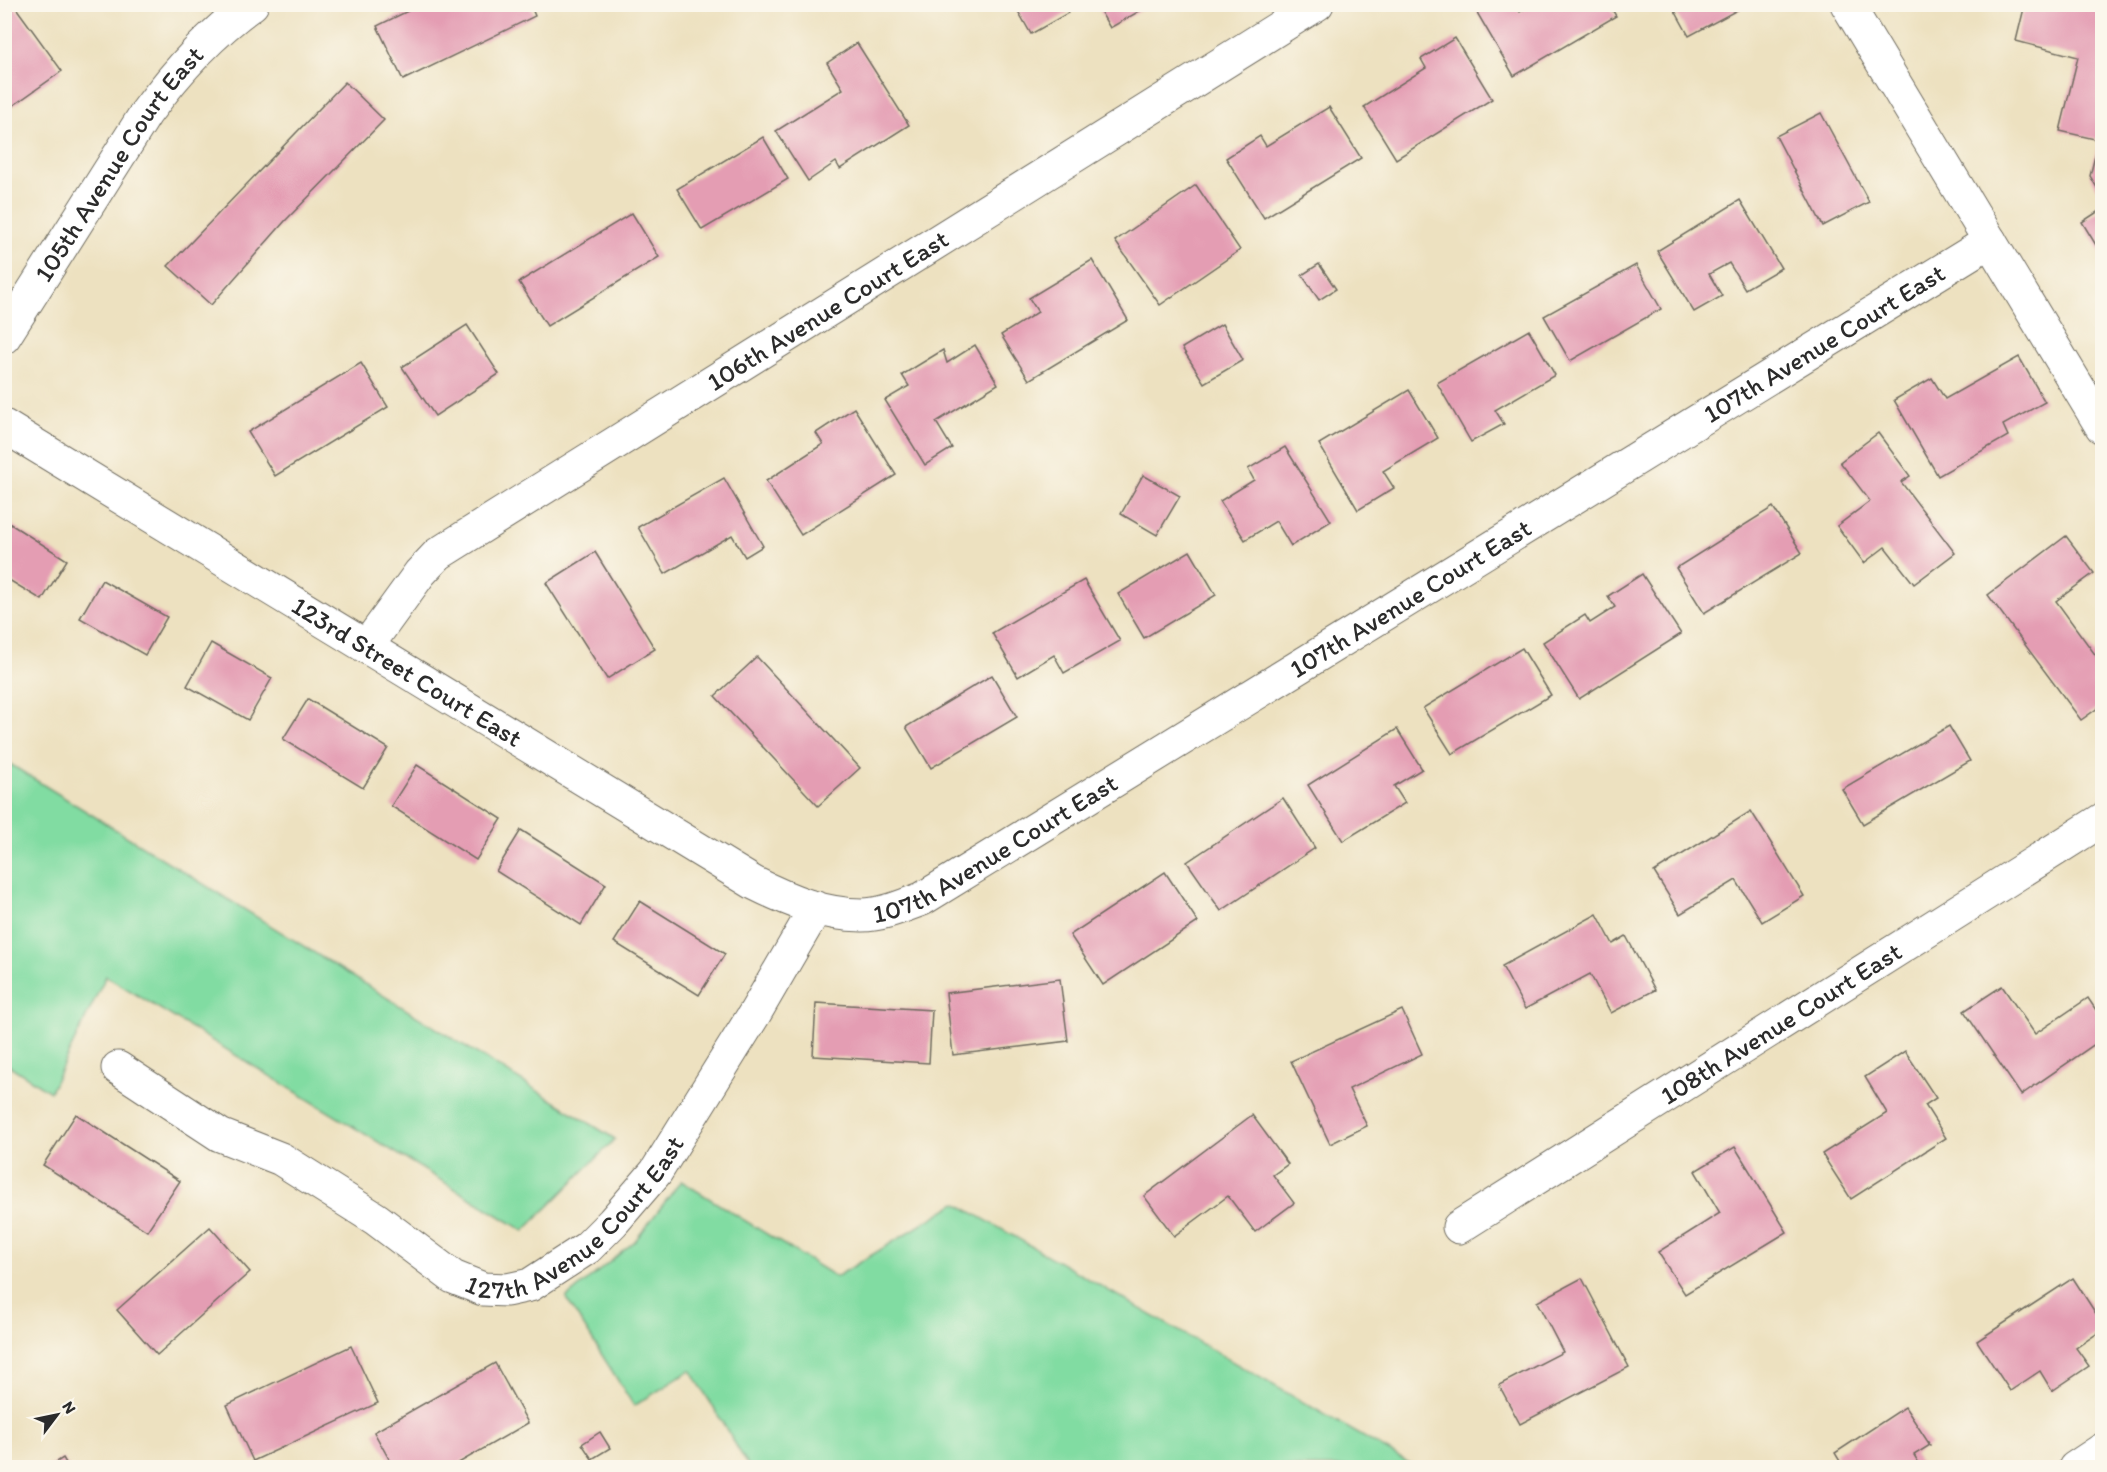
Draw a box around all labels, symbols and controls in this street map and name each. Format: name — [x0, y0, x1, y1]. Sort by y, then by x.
street label: 105th Avenue Court East — [27, 39, 210, 288]
street label: 106th Avenue Court East — [701, 223, 954, 398]
street label: 107th Avenue Court East — [1697, 257, 1951, 430]
street label: 107th Avenue Court East — [1284, 511, 1537, 685]
street label: 123rd Street Court East — [286, 589, 528, 754]
street label: 107th Avenue Court East — [870, 766, 1123, 930]
street label: 108th Avenue Court East — [1654, 935, 1908, 1111]
street label: 127th Avenue Court East — [461, 1130, 691, 1306]
north arrow — [27, 1385, 87, 1445]
text: N — [58, 1398, 80, 1417]

